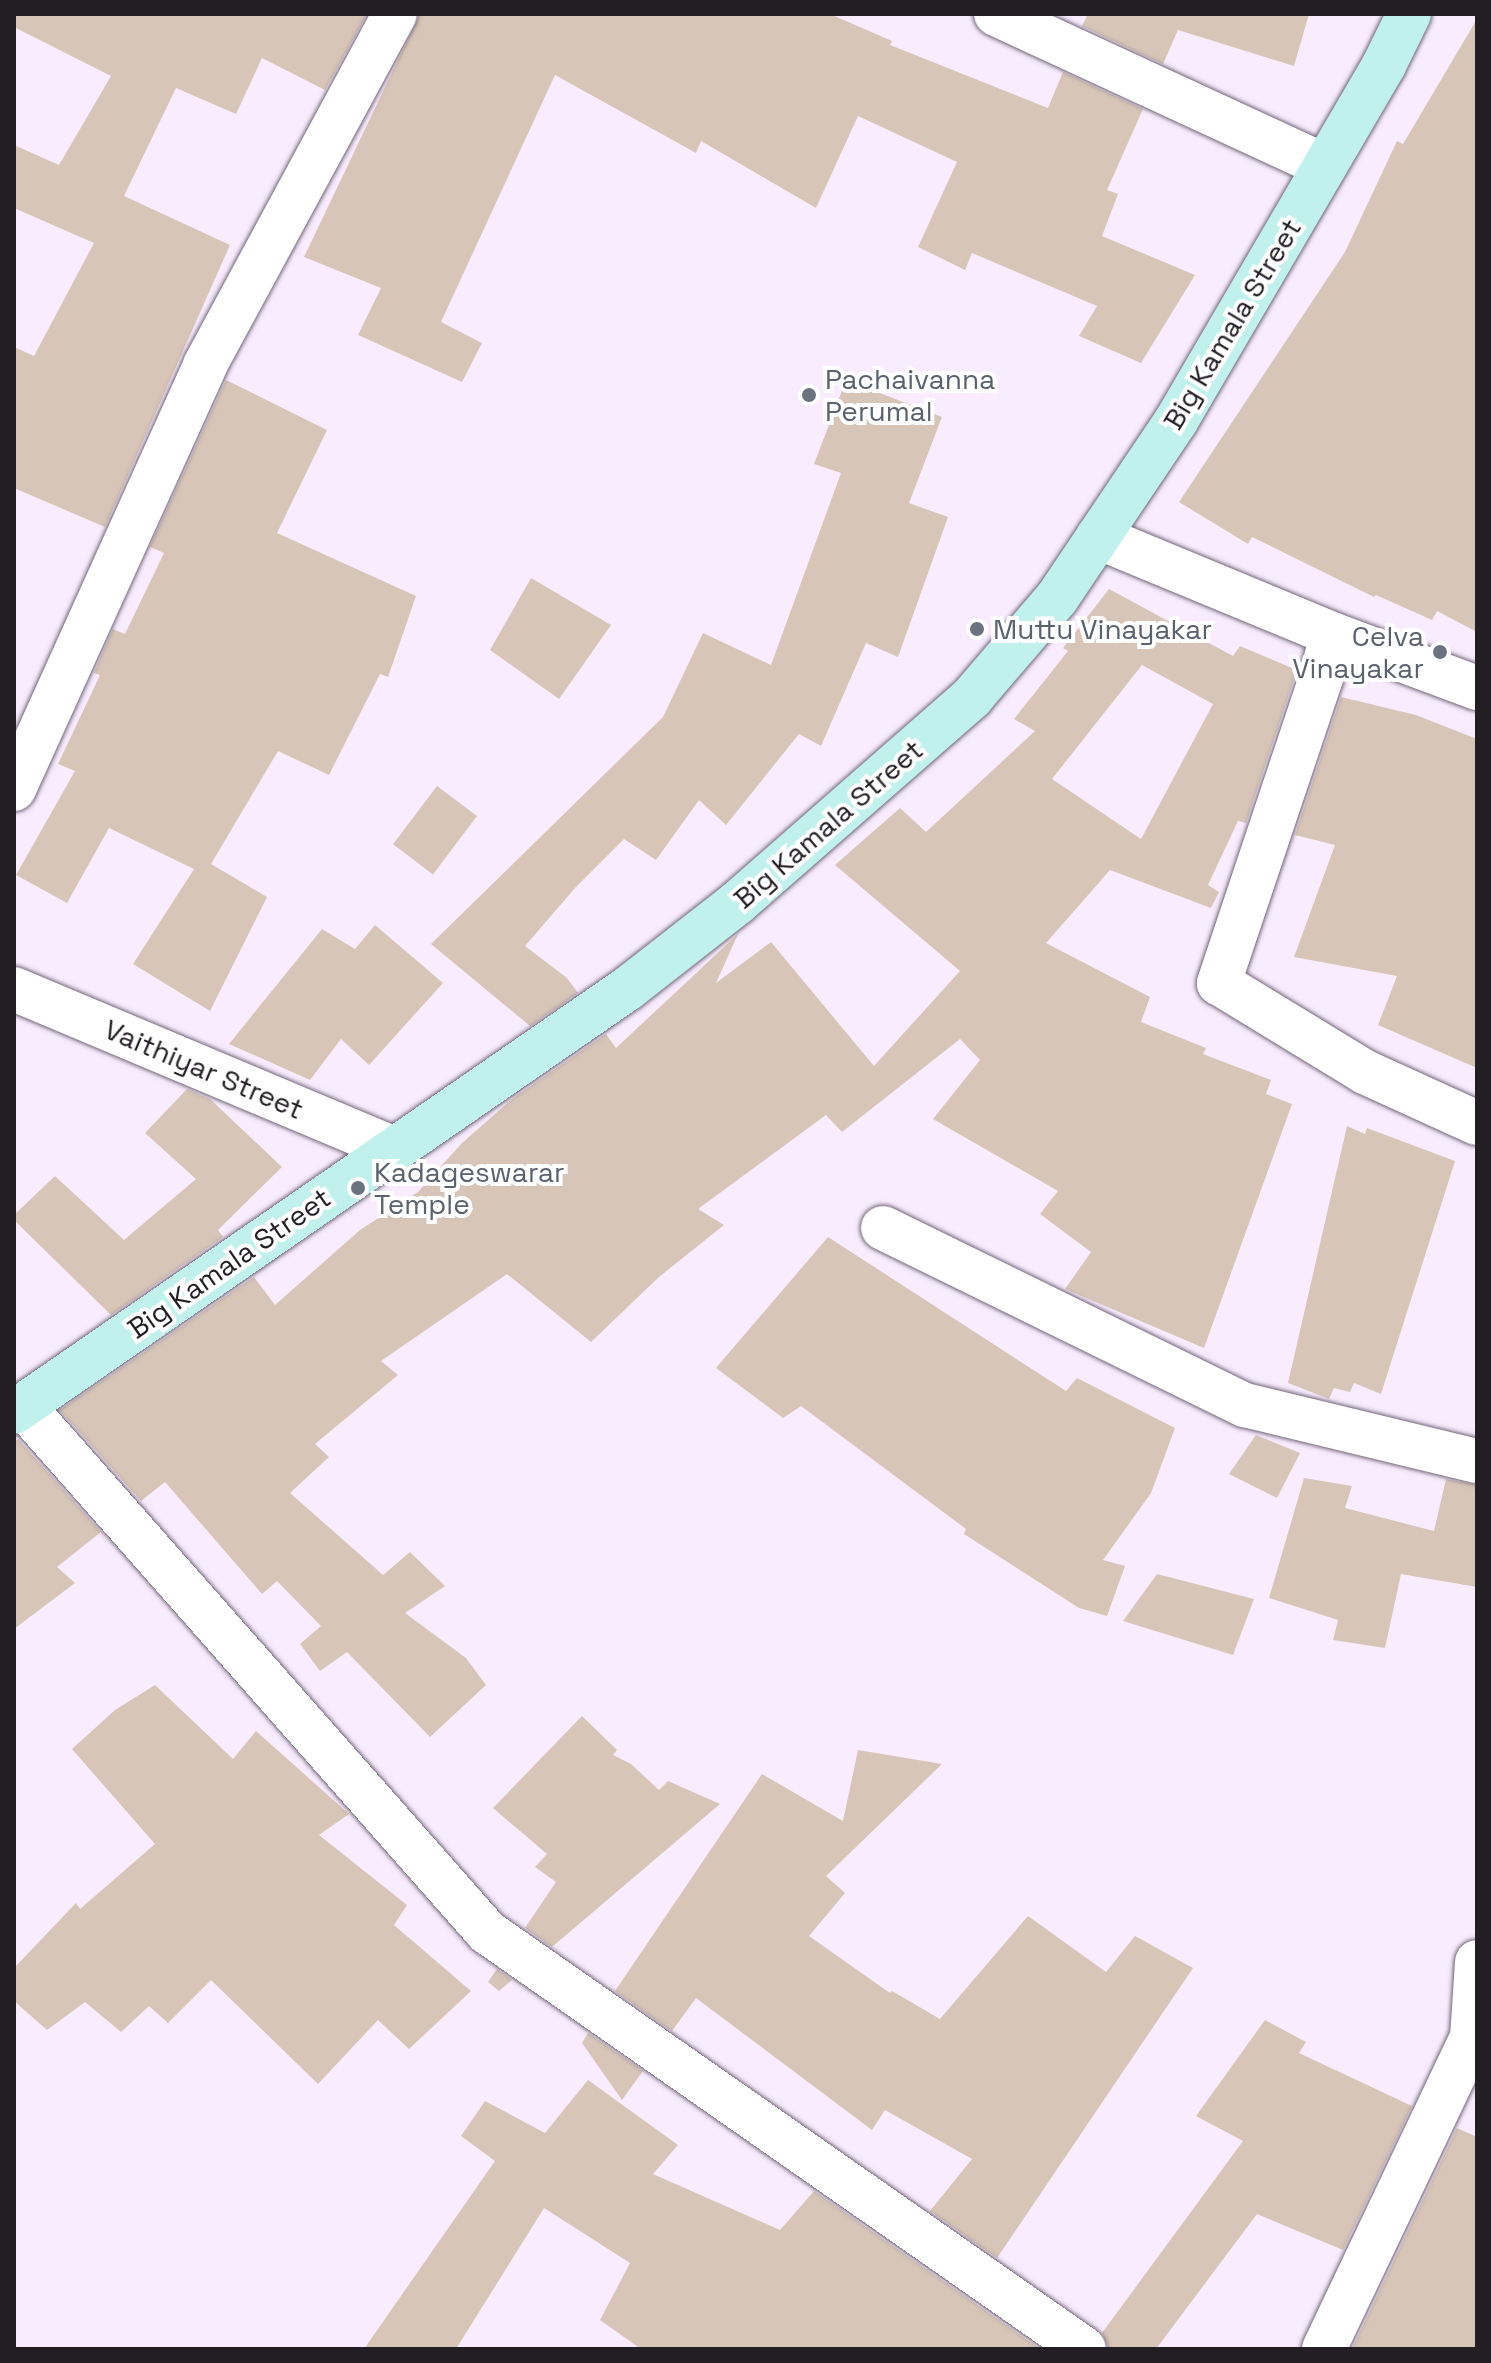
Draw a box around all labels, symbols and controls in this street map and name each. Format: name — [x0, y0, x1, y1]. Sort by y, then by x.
street label: Big Kamala Street — [1156, 213, 1308, 435]
place label: Pachaivanna Perumal — [825, 362, 995, 428]
marker: Pachaivanna Perumal — [800, 386, 818, 404]
place label: Muttu Vinayakar — [993, 612, 1212, 646]
place label: Celva Vinayakar — [1292, 619, 1424, 685]
marker: Muttu Vinayakar — [968, 620, 986, 638]
marker: Celva Vinayakar — [1431, 643, 1449, 661]
street label: Big Kamala Street — [727, 733, 929, 915]
street label: Vaithiyar Street — [100, 1012, 308, 1126]
place label: Kadageswarar Temple — [374, 1155, 565, 1221]
marker: Kadageswarar Temple — [349, 1179, 367, 1197]
street label: Big Kamala Street — [121, 1181, 337, 1345]

